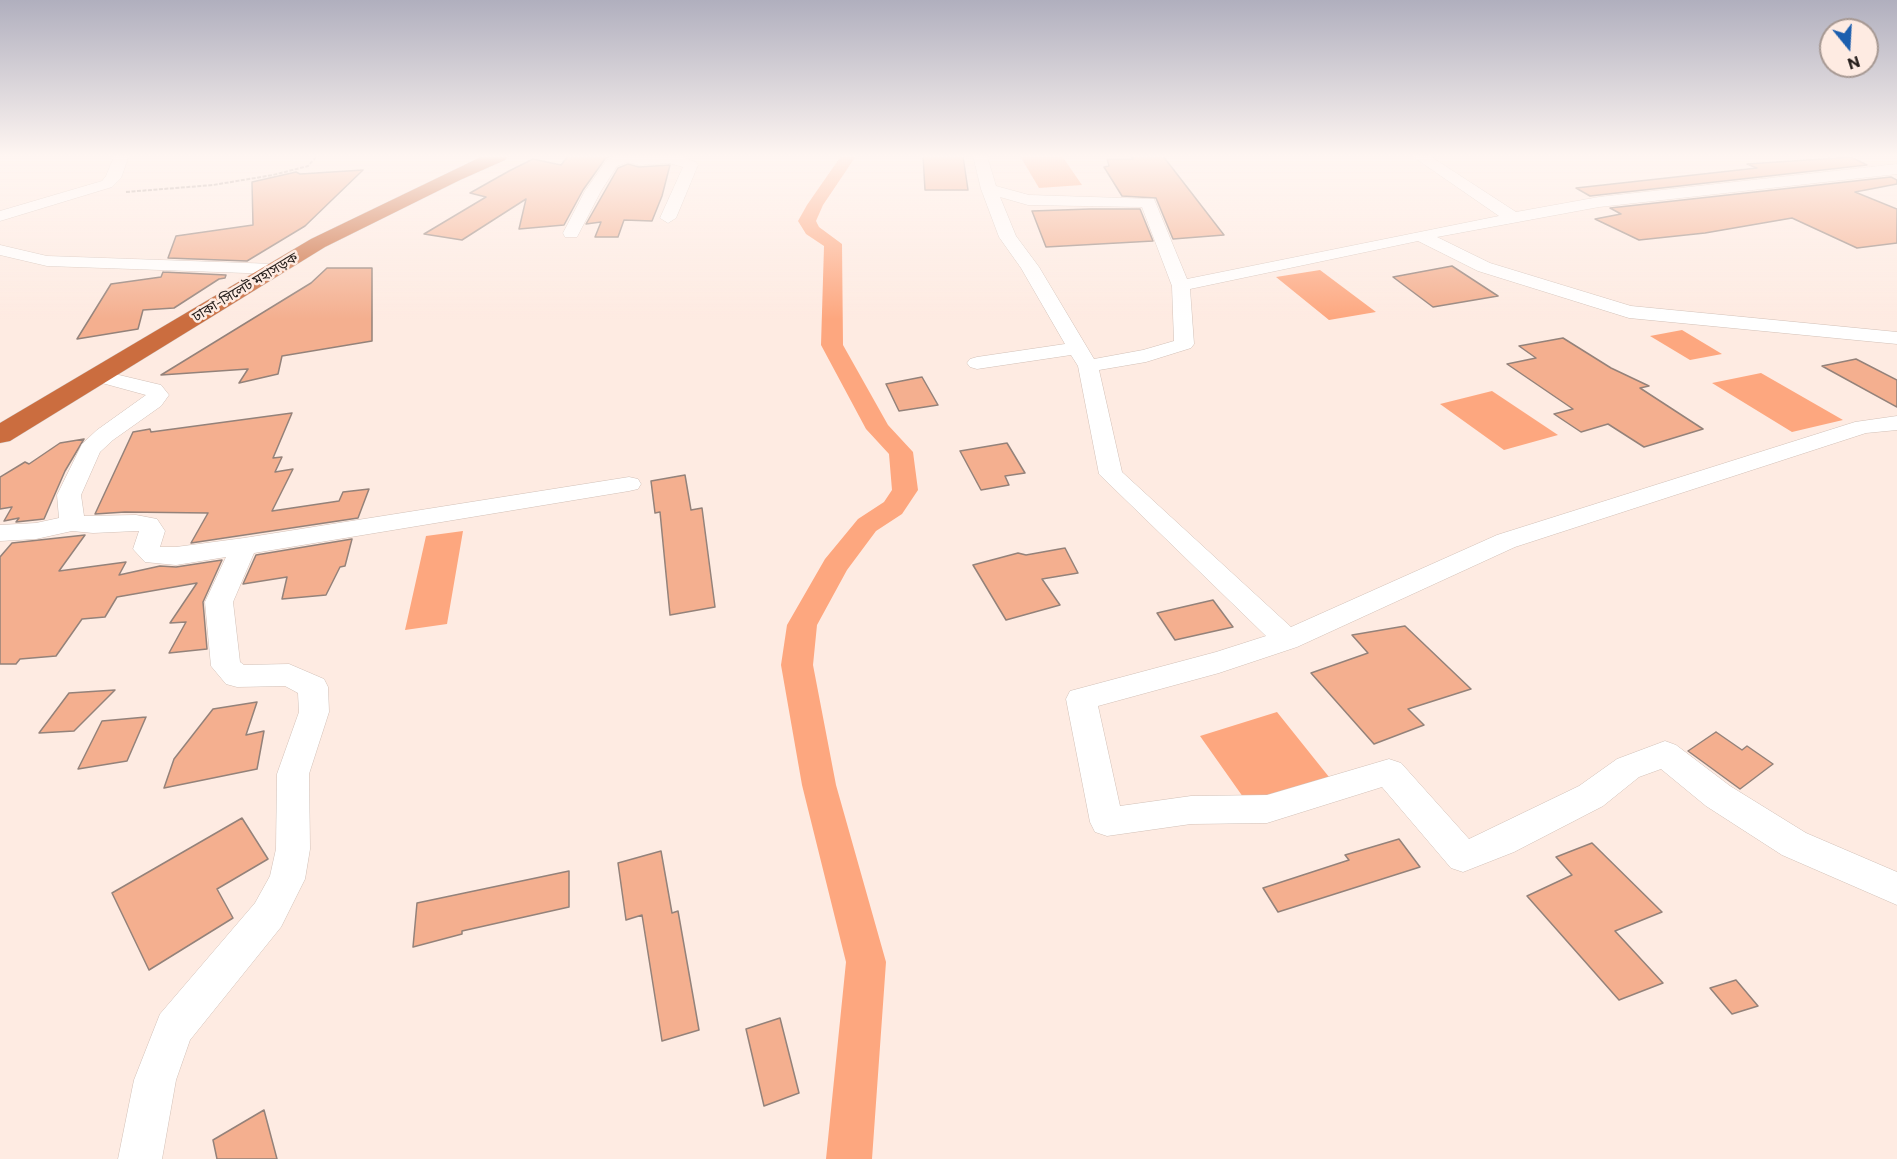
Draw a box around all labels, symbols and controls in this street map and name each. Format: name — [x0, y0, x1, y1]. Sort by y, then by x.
north arrow — [1819, 18, 1879, 78]
text: N — [1845, 53, 1863, 75]
street label: ঢাকা-সিলেট মহাসড়ক — [189, 249, 301, 325]

